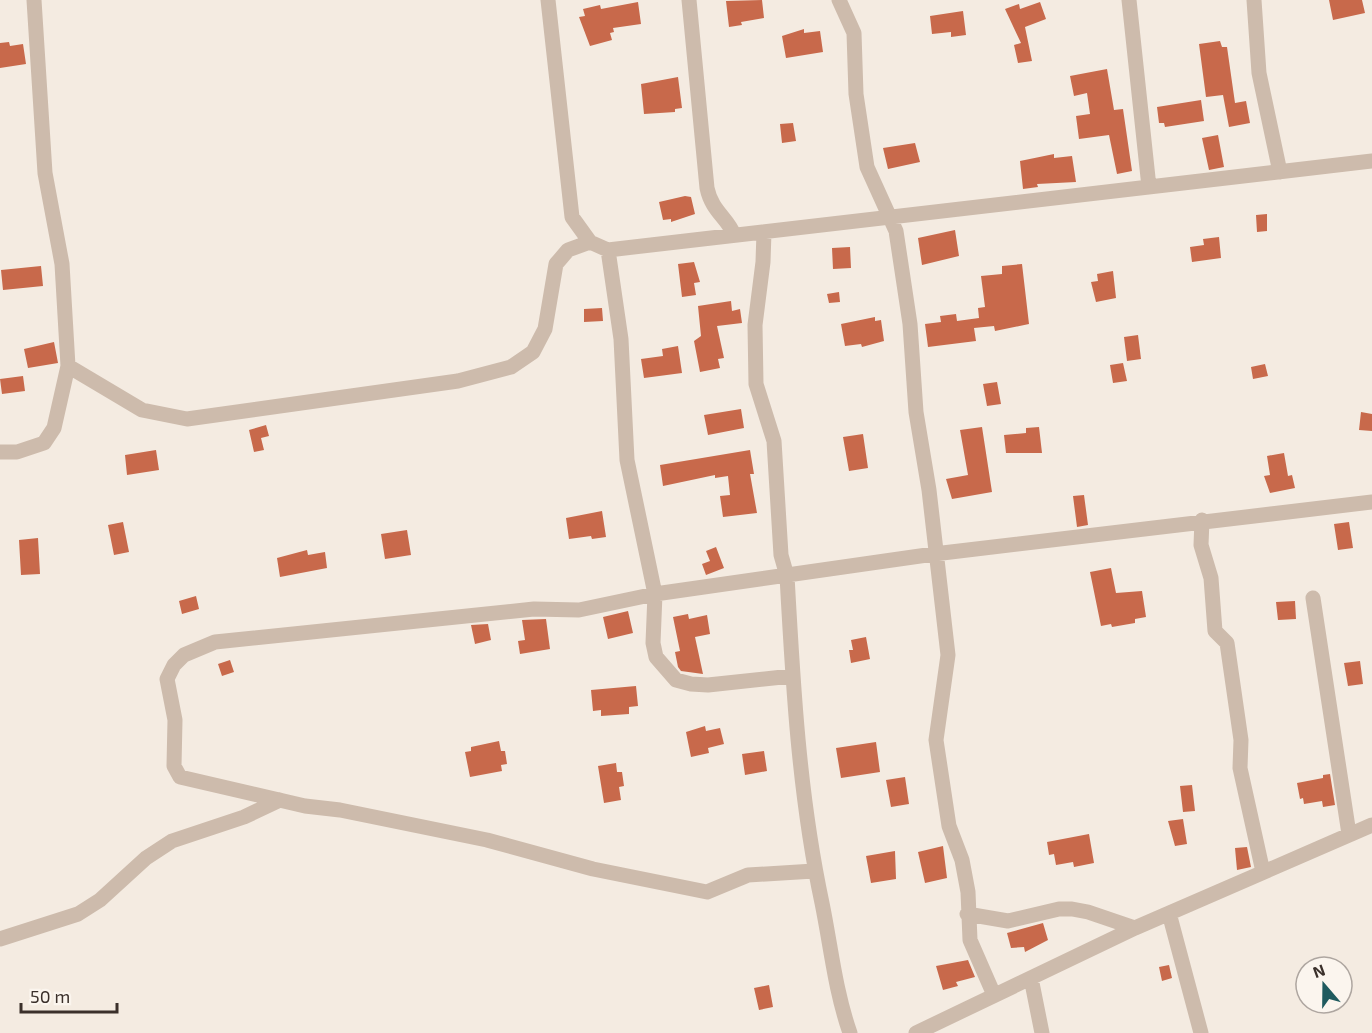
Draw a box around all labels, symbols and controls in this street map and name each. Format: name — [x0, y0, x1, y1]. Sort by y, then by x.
north arrow — [1294, 955, 1354, 1015]
text: N — [1310, 960, 1327, 981]
scale bar — [21, 976, 117, 1014]
text: 50 m — [30, 985, 70, 1007]

